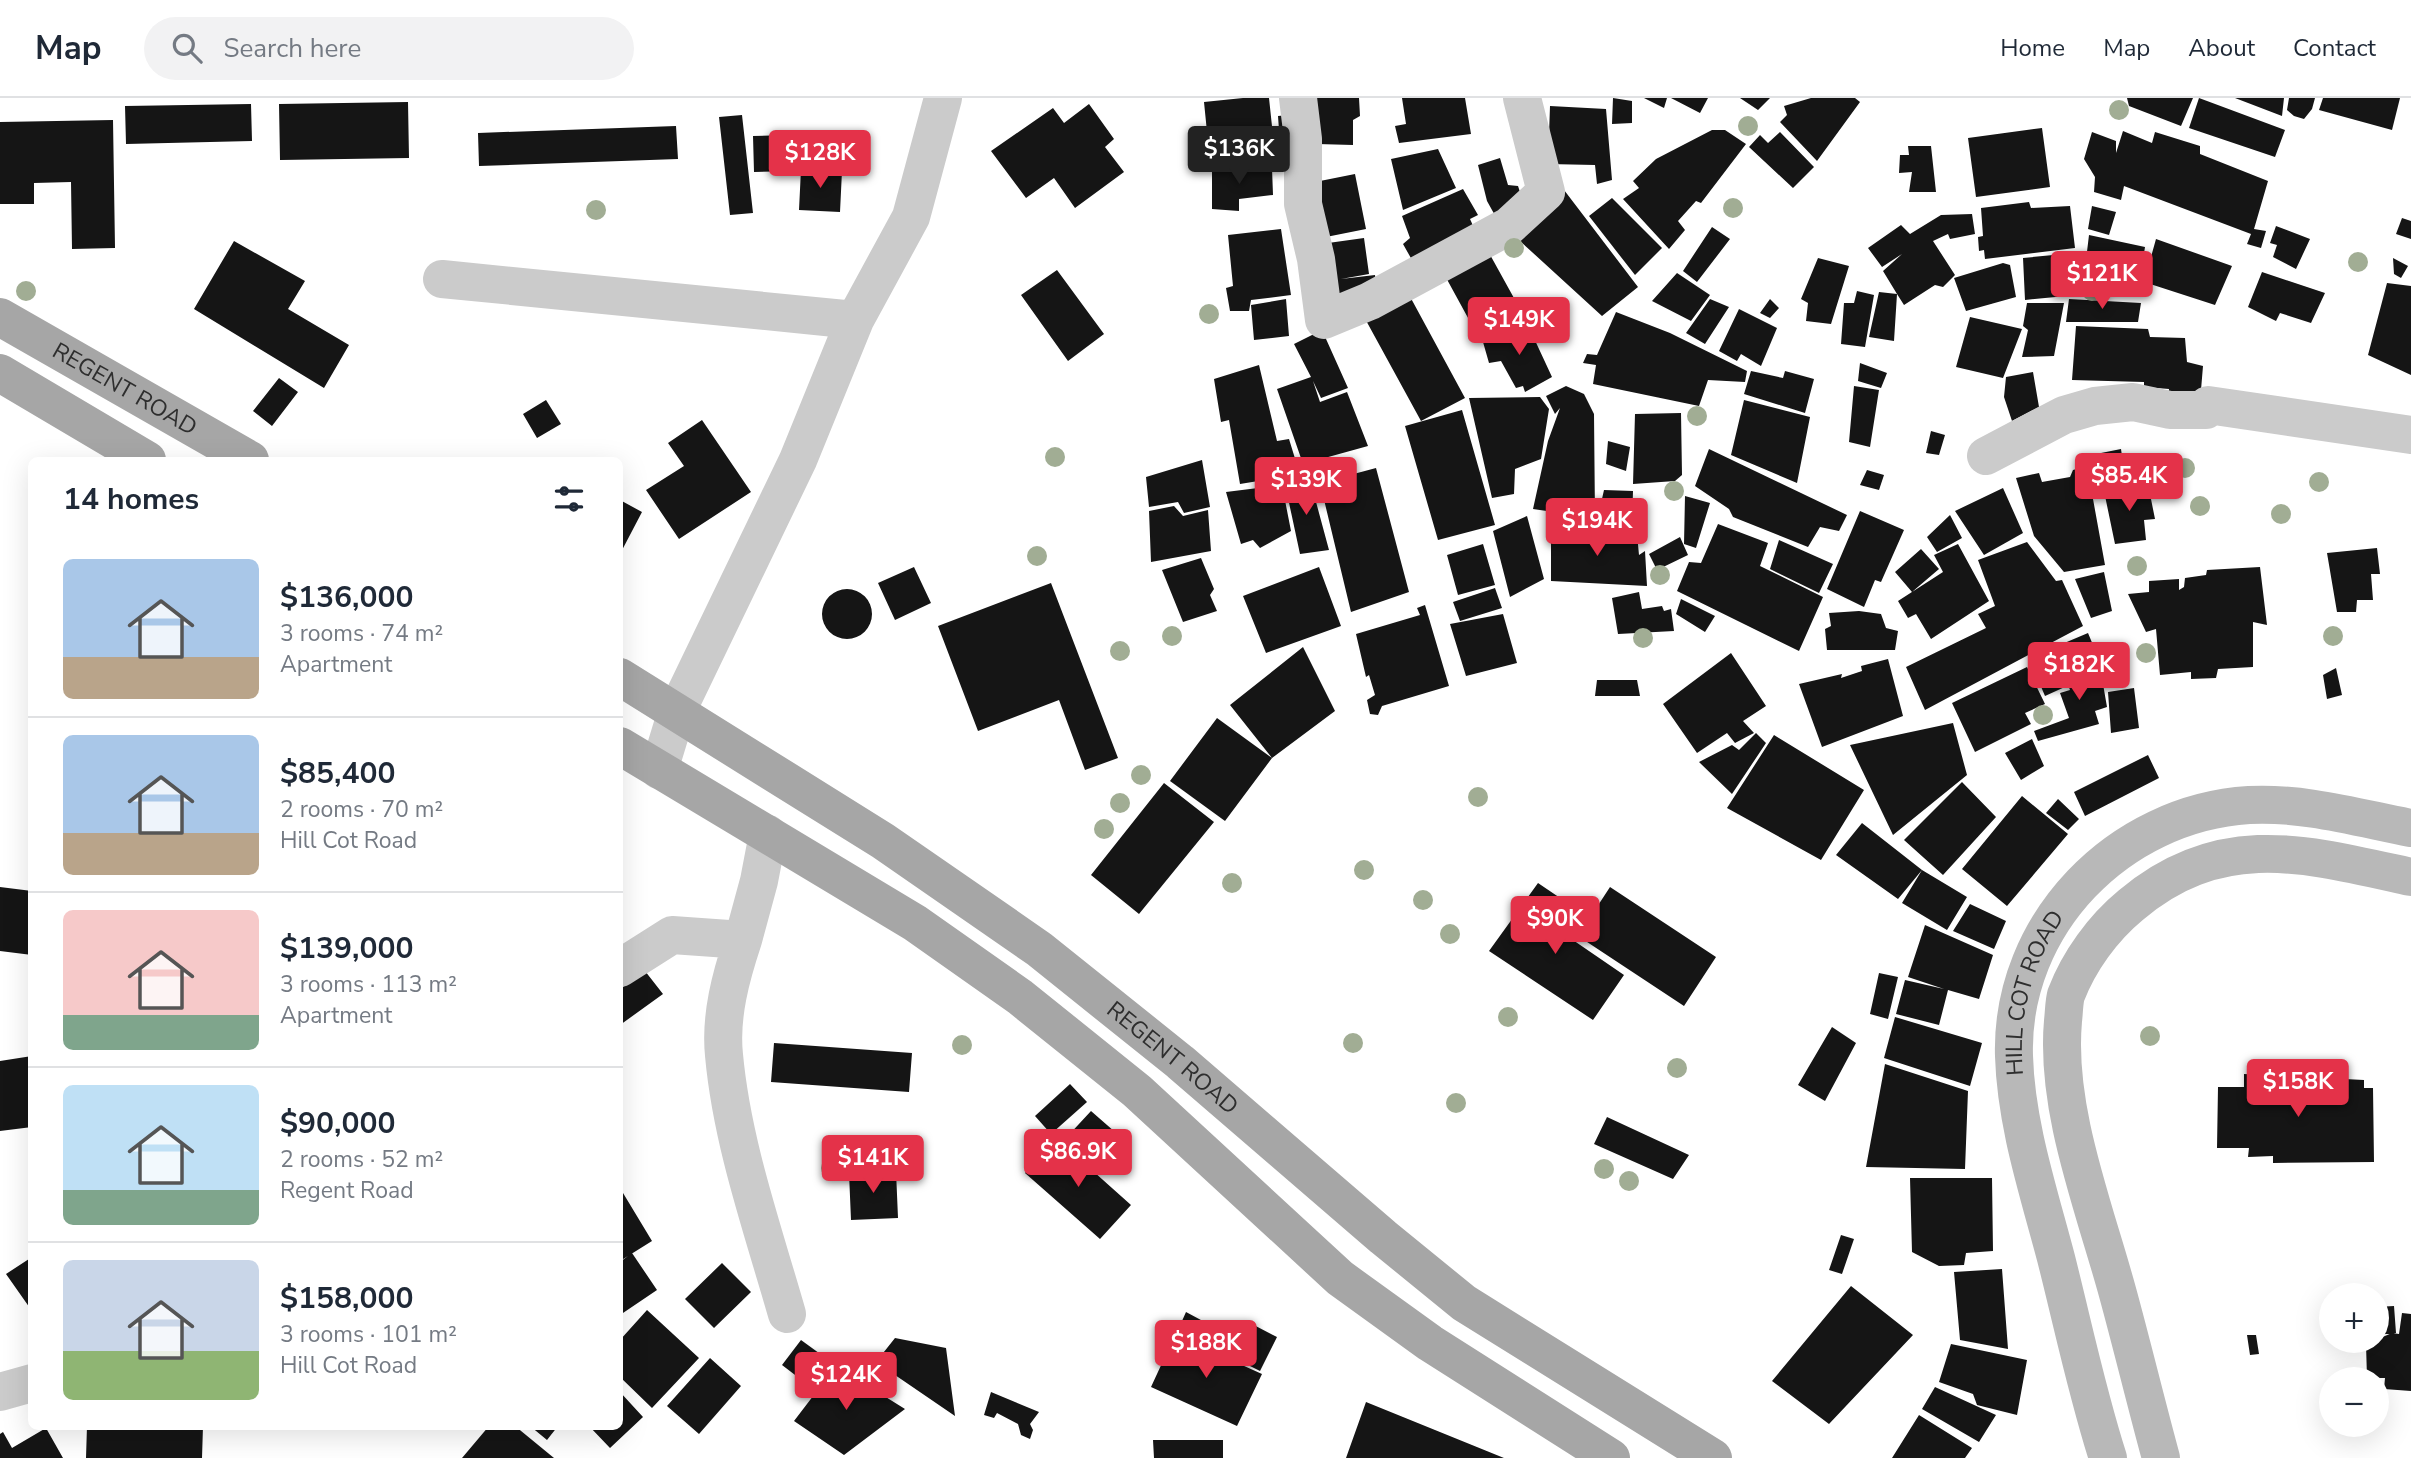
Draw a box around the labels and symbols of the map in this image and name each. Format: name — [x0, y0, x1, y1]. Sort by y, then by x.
pin: $136K — [1190, 126, 1288, 186]
pin: $128K — [771, 130, 869, 190]
pin: $121K — [2053, 252, 2151, 311]
pin: $149K — [1470, 298, 1568, 357]
street label: REGENT ROAD — [47, 335, 203, 443]
pin: $85.4K — [2072, 454, 2186, 513]
pin: $139K — [1257, 458, 1355, 517]
pin: $194K — [1548, 498, 1646, 558]
pin: $182K — [2030, 642, 2128, 702]
pin: $90K — [1514, 896, 1596, 956]
street label: HILL COT ROAD — [1999, 904, 2071, 1077]
street label: REGENT ROAD — [1100, 994, 1245, 1122]
pin: $158K — [2249, 1060, 2347, 1119]
pin: $86.9K — [1021, 1130, 1135, 1189]
pin: $141K — [824, 1136, 922, 1195]
pin: $188K — [1157, 1320, 1255, 1380]
pin: $124K — [797, 1352, 895, 1412]

